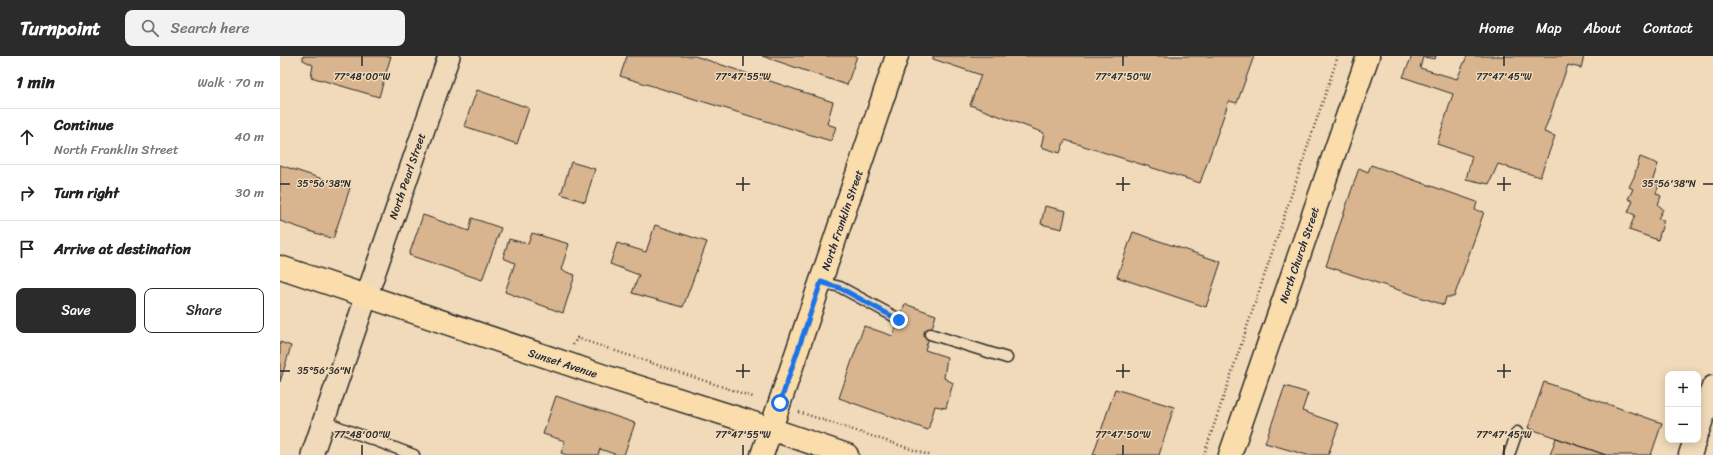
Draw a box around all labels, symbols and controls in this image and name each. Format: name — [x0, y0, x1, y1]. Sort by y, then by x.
search box — [125, 10, 405, 46]
text: Turnpoint — [20, 12, 101, 45]
text: Search here — [171, 15, 250, 41]
text: Home — [1479, 16, 1514, 41]
text: Map — [1536, 16, 1562, 41]
text: About — [1584, 16, 1621, 41]
text: Contact — [1643, 16, 1693, 41]
icon: search — [139, 17, 161, 39]
text: 1 min — [16, 67, 55, 97]
text: 77°48'00"W — [334, 68, 390, 86]
text: 77°47'55"W — [715, 68, 771, 86]
text: 77°47'50"W — [1095, 68, 1151, 86]
text: 77°47'45"W — [1476, 68, 1532, 86]
text: Walk · 70 m — [198, 71, 264, 94]
text: Continue — [54, 112, 114, 138]
text: 40 m — [234, 125, 264, 148]
icon: ahead — [16, 126, 38, 148]
street label: North Pearl Street — [384, 130, 431, 222]
text: North Franklin Street — [54, 138, 179, 161]
street label: North Franklin Street — [816, 167, 869, 273]
text: 35°56'38"N — [297, 175, 351, 193]
text: 35°56'38"N — [1642, 175, 1696, 193]
text: Turn right — [54, 180, 119, 206]
text: 30 m — [235, 181, 264, 204]
icon: right — [16, 182, 38, 204]
street label: North Church Street — [1274, 204, 1325, 306]
text: Arrive at destination — [54, 236, 191, 262]
icon: arrive — [16, 238, 38, 260]
button: Save — [16, 288, 136, 333]
button: Share — [144, 288, 264, 333]
route end — [890, 311, 908, 329]
street label: Sunset Avenue — [526, 343, 600, 384]
text: 35°56'36"N — [297, 362, 351, 380]
map controls — [1665, 371, 1701, 443]
button: + — [1665, 371, 1701, 407]
route start — [771, 394, 789, 412]
button: − — [1665, 407, 1701, 443]
text: 77°48'00"W — [334, 426, 390, 444]
text: 77°47'55"W — [715, 426, 771, 444]
text: 77°47'50"W — [1095, 426, 1151, 444]
text: 77°47'45"W — [1476, 426, 1532, 444]

